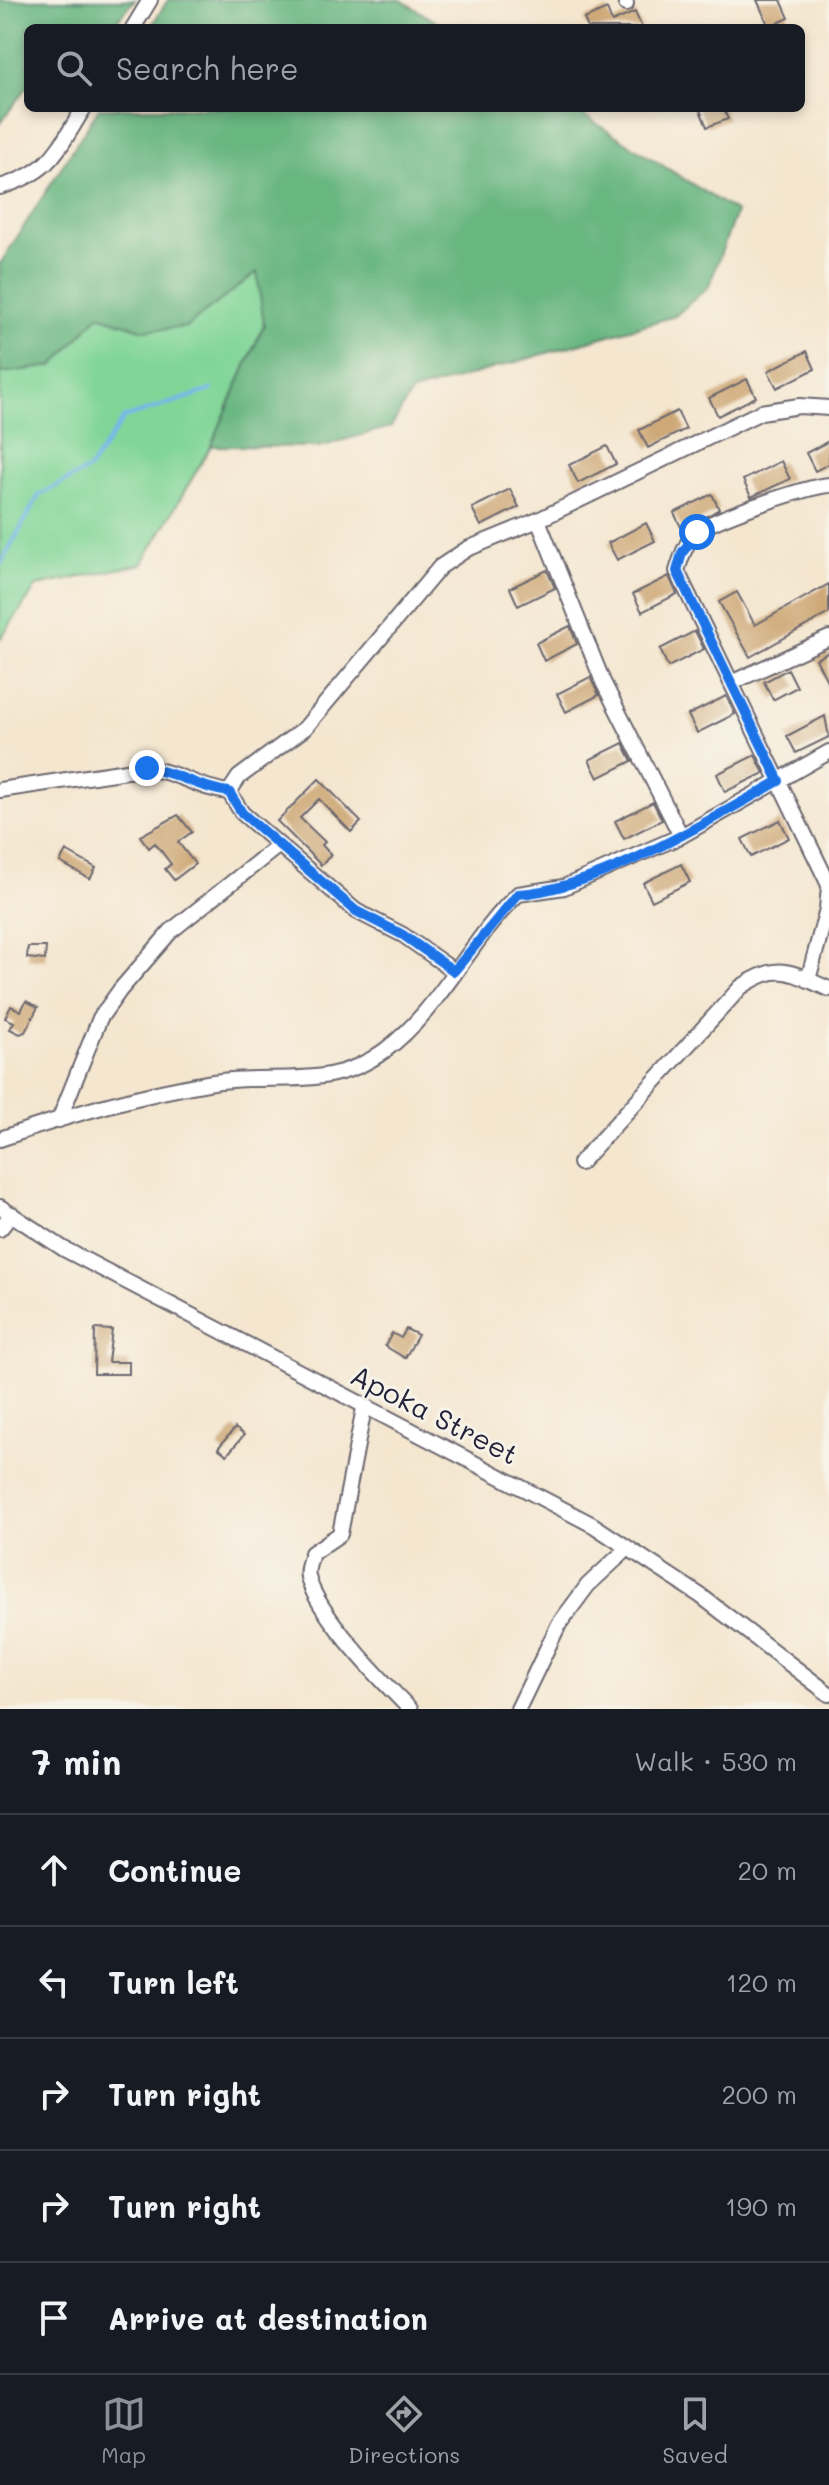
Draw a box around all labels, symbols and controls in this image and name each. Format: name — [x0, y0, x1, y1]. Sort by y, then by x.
search box — [24, 24, 805, 112]
icon: search — [52, 46, 96, 90]
text: Search here — [116, 48, 299, 88]
route start — [679, 514, 715, 550]
route end — [129, 750, 165, 786]
street label: Apoka Street — [345, 1356, 525, 1472]
text: 7 min — [32, 1739, 121, 1784]
text: Walk · 530 m — [634, 1744, 797, 1778]
icon: ahead — [32, 1848, 76, 1892]
text: Continue — [108, 1850, 241, 1890]
text: 20 m — [737, 1853, 797, 1887]
icon: left — [32, 1960, 76, 2004]
text: Turn left — [108, 1962, 239, 2002]
text: 120 m — [726, 1965, 797, 1999]
icon: right — [32, 2072, 76, 2116]
text: Turn right — [108, 2074, 261, 2114]
text: 200 m — [721, 2077, 797, 2111]
icon: right — [32, 2184, 76, 2228]
text: Turn right — [108, 2186, 261, 2226]
text: 190 m — [725, 2189, 797, 2223]
icon: arrive — [32, 2296, 76, 2340]
text: Arrive at destination — [108, 2298, 428, 2338]
tab: Map — [101, 2392, 146, 2469]
tab: Directions — [348, 2392, 460, 2469]
tab: Saved — [663, 2392, 728, 2469]

